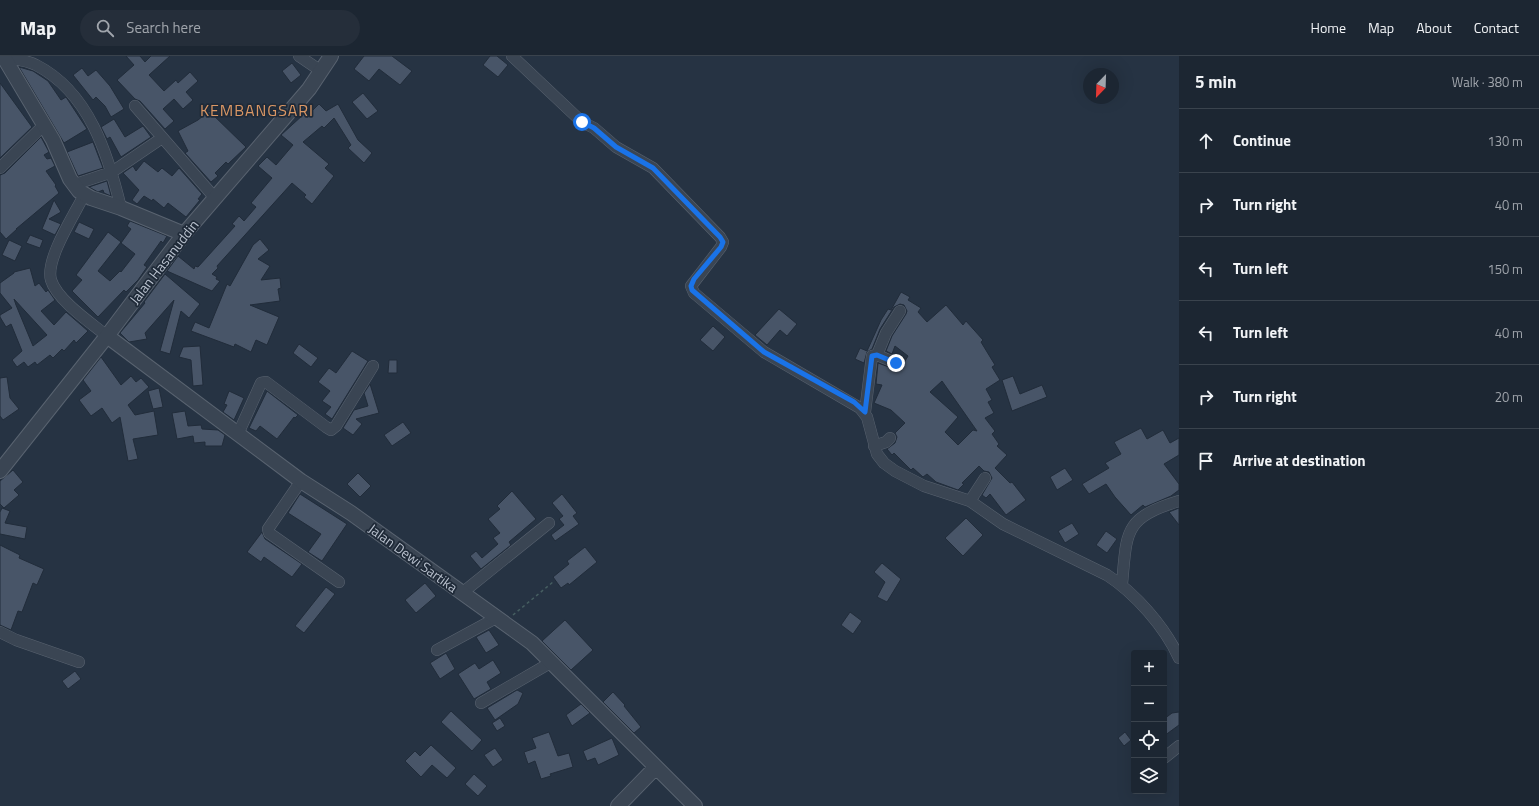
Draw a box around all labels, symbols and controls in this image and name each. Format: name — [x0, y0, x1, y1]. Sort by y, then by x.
search box — [80, 10, 360, 46]
text: Map — [20, 13, 56, 42]
text: Search here — [126, 16, 201, 39]
icon: search — [94, 17, 116, 39]
text: Home — [1311, 17, 1346, 38]
text: Map — [1368, 17, 1394, 38]
text: About — [1416, 17, 1452, 38]
text: Contact — [1474, 17, 1519, 38]
north arrow — [1083, 68, 1119, 104]
text: 5 min — [1195, 69, 1236, 95]
text: Walk · 380 m — [1452, 72, 1523, 92]
district label: KEMBANGSARI — [200, 98, 314, 122]
route start — [573, 113, 591, 131]
text: Continue — [1233, 129, 1291, 152]
icon: ahead — [1195, 130, 1217, 152]
text: 130 m — [1487, 131, 1523, 151]
text: Turn right — [1233, 193, 1297, 216]
icon: right — [1195, 194, 1217, 216]
text: 40 m — [1495, 195, 1523, 215]
street label: Jalan Hasanuddin — [124, 215, 203, 308]
text: Turn left — [1233, 257, 1288, 280]
icon: left — [1195, 258, 1217, 280]
text: 150 m — [1487, 259, 1523, 279]
text: Turn left — [1233, 321, 1288, 344]
icon: left — [1195, 322, 1217, 344]
text: 40 m — [1495, 323, 1523, 343]
route end — [887, 354, 905, 372]
text: Turn right — [1233, 385, 1297, 408]
icon: right — [1195, 386, 1217, 408]
text: 20 m — [1495, 387, 1523, 407]
text: Arrive at destination — [1233, 449, 1366, 472]
icon: arrive — [1195, 450, 1217, 472]
street label: Jalan Dewi Sartika — [364, 518, 462, 597]
map controls — [1131, 650, 1167, 794]
button: + — [1131, 650, 1167, 686]
button: − — [1131, 686, 1167, 722]
button: locate — [1131, 722, 1167, 758]
button: layers — [1131, 758, 1167, 794]

